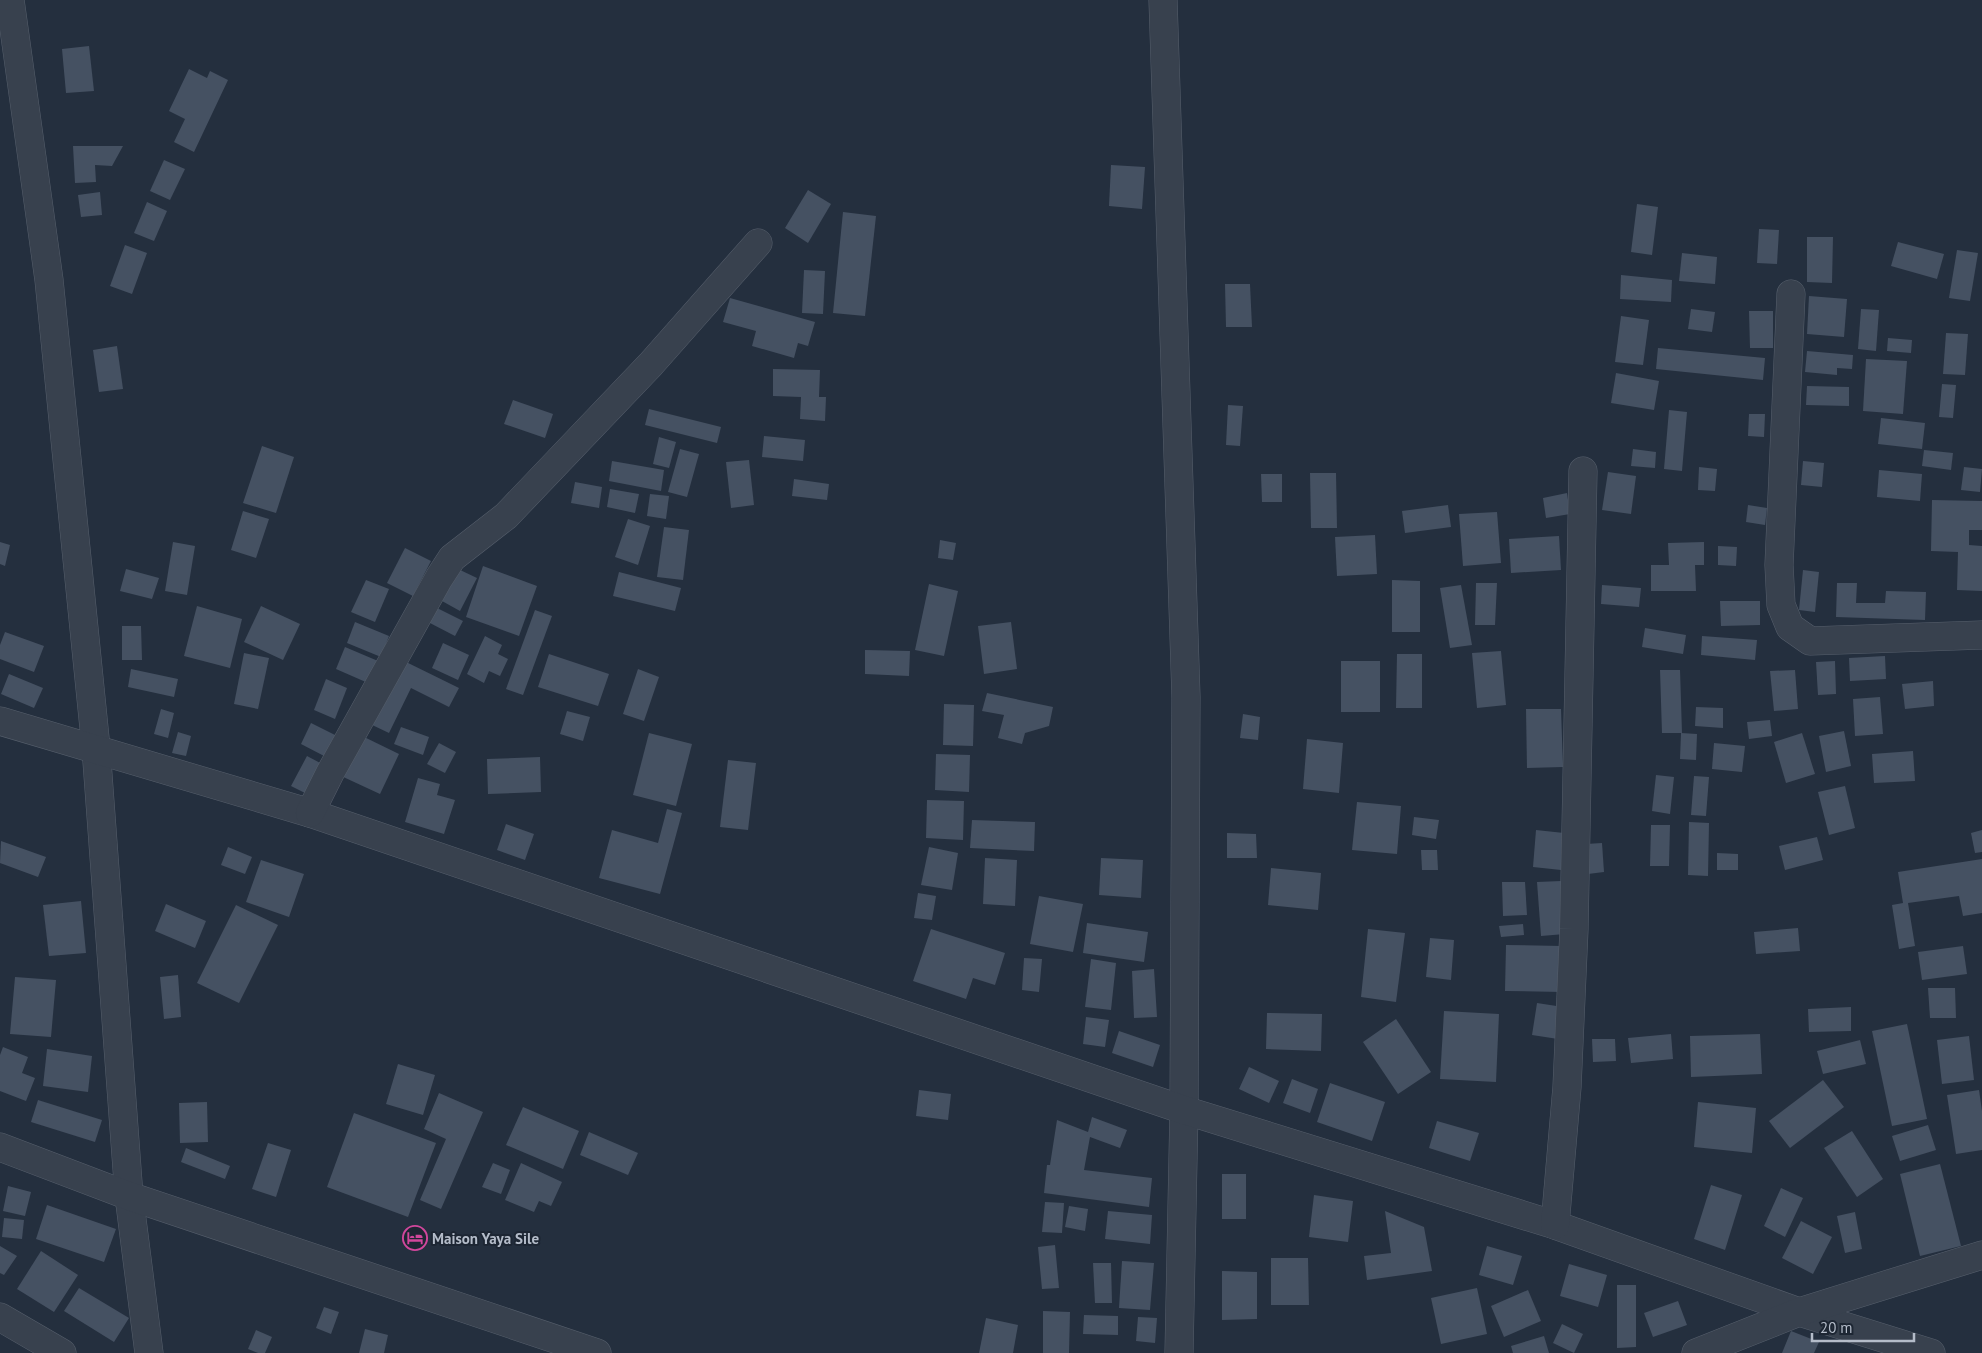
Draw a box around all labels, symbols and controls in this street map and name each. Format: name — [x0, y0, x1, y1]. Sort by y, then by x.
hotel icon: Maison Yaya Sile — [402, 1225, 428, 1251]
place label: Maison Yaya Sile — [432, 1229, 539, 1248]
scale bar — [1812, 1310, 1914, 1342]
text: 20 m — [1820, 1318, 1853, 1337]

